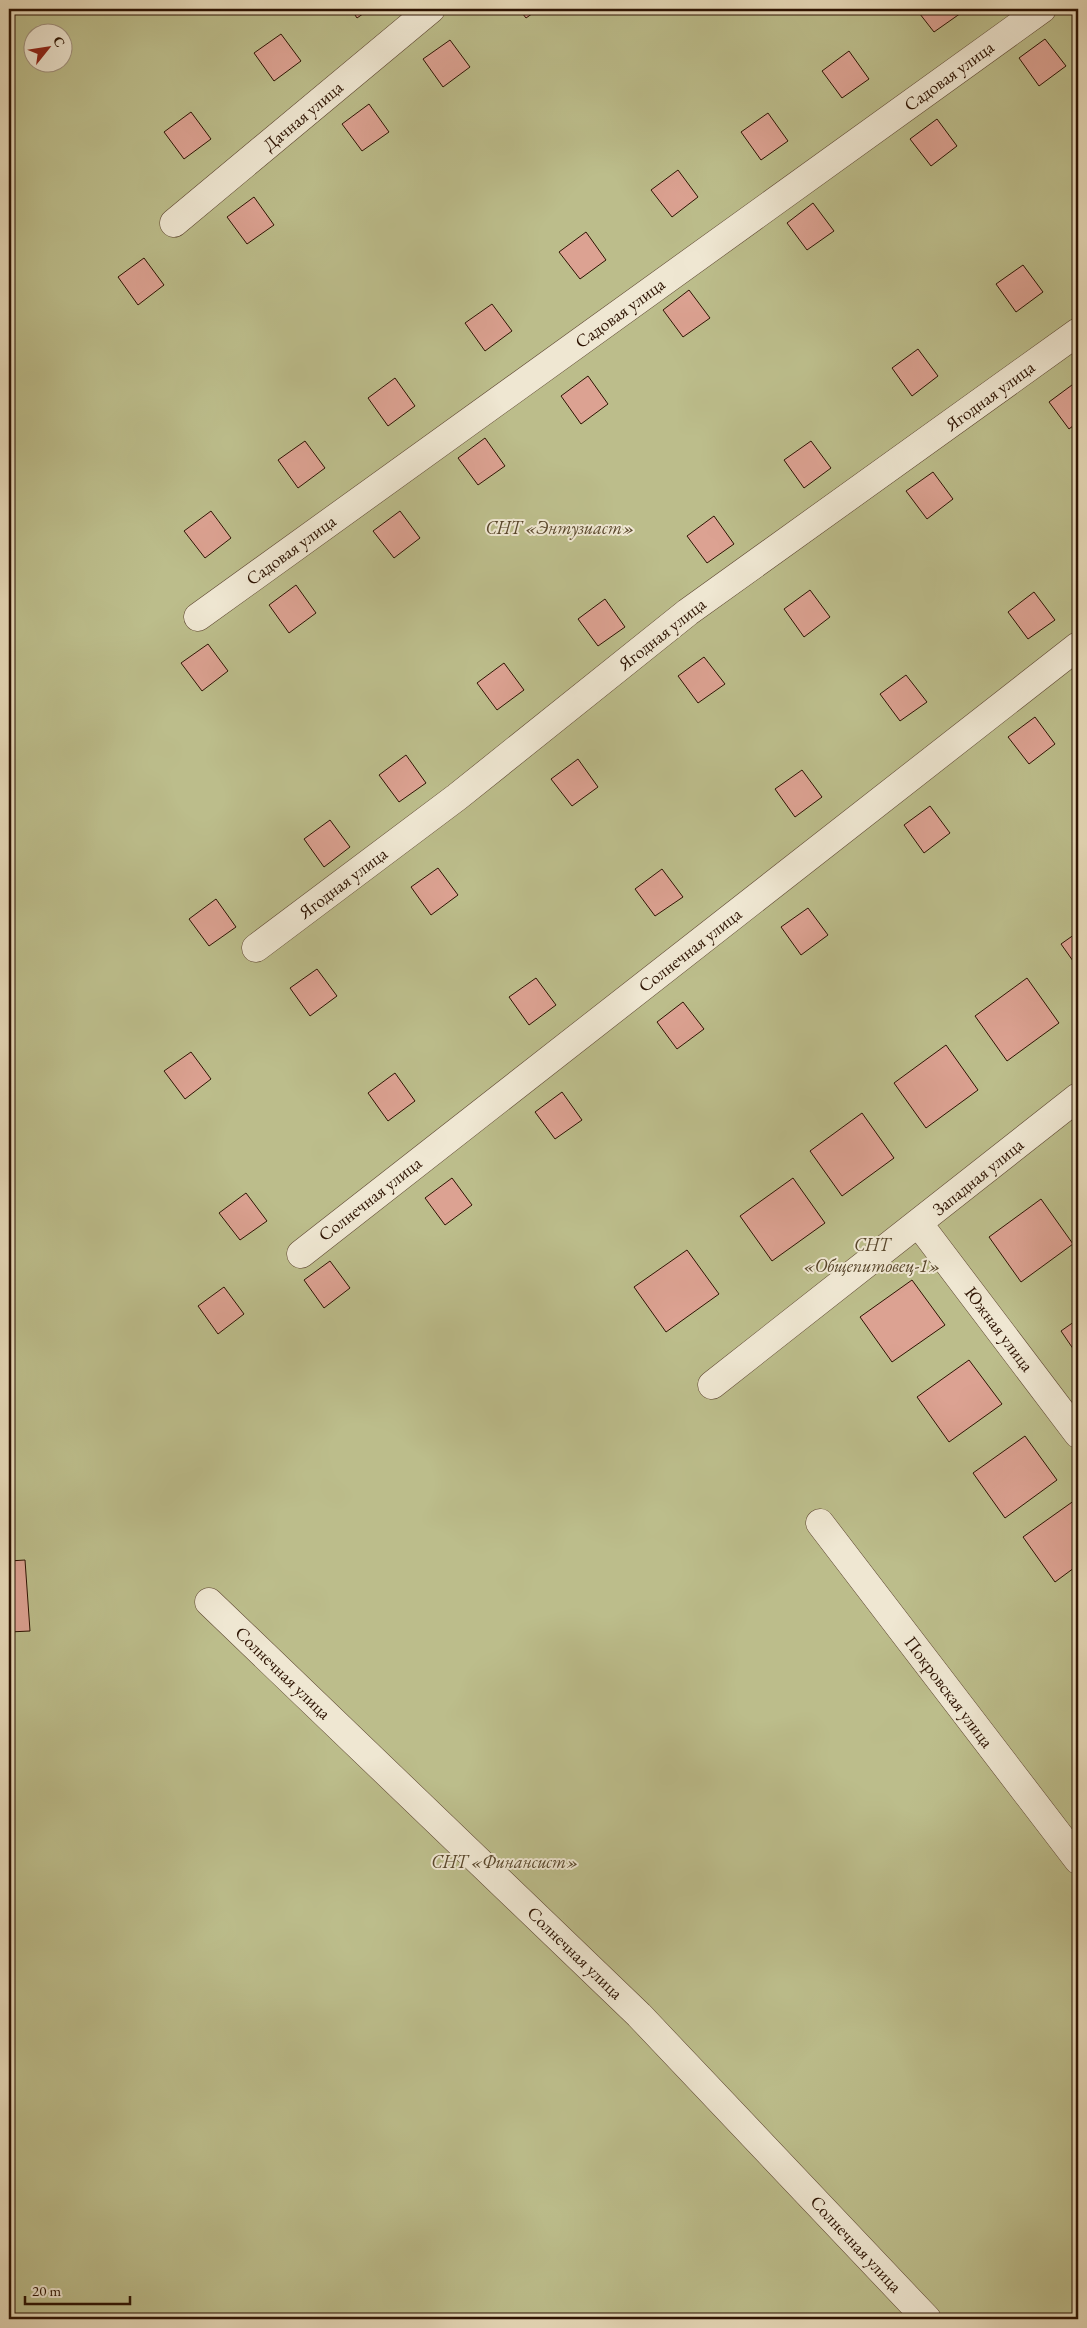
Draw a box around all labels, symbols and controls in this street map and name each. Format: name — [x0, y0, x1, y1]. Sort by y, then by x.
north arrow — [22, 22, 72, 72]
text: С — [49, 33, 70, 50]
street label: Садовая улица — [899, 35, 999, 116]
street label: Дачная улица — [258, 75, 348, 156]
street label: Садовая улица — [570, 272, 670, 353]
street label: Ягодная улица — [940, 355, 1040, 436]
street label: Садовая улица — [241, 509, 341, 590]
park label: СНТ «Энтузиаст» — [485, 516, 635, 540]
street label: Ягодная улица — [612, 592, 711, 676]
street label: Ягодная улица — [293, 841, 392, 924]
street label: Солнечная улица — [634, 902, 747, 997]
street label: Западная улица — [927, 1132, 1029, 1220]
street label: Солнечная улица — [314, 1151, 427, 1246]
park label: СНТ «Общепитовец-1» — [804, 1233, 940, 1277]
street label: Южная улица — [960, 1281, 1040, 1377]
street label: Солнечная улица — [231, 1621, 337, 1725]
street label: Покровская улица — [900, 1631, 1000, 1753]
park label: СНТ «Финансист» — [431, 1850, 579, 1873]
street label: Солнечная улица — [523, 1901, 629, 2005]
street label: Солнечная улица — [805, 2190, 908, 2298]
scale bar — [25, 2273, 130, 2305]
text: 20 m — [32, 2281, 61, 2300]

